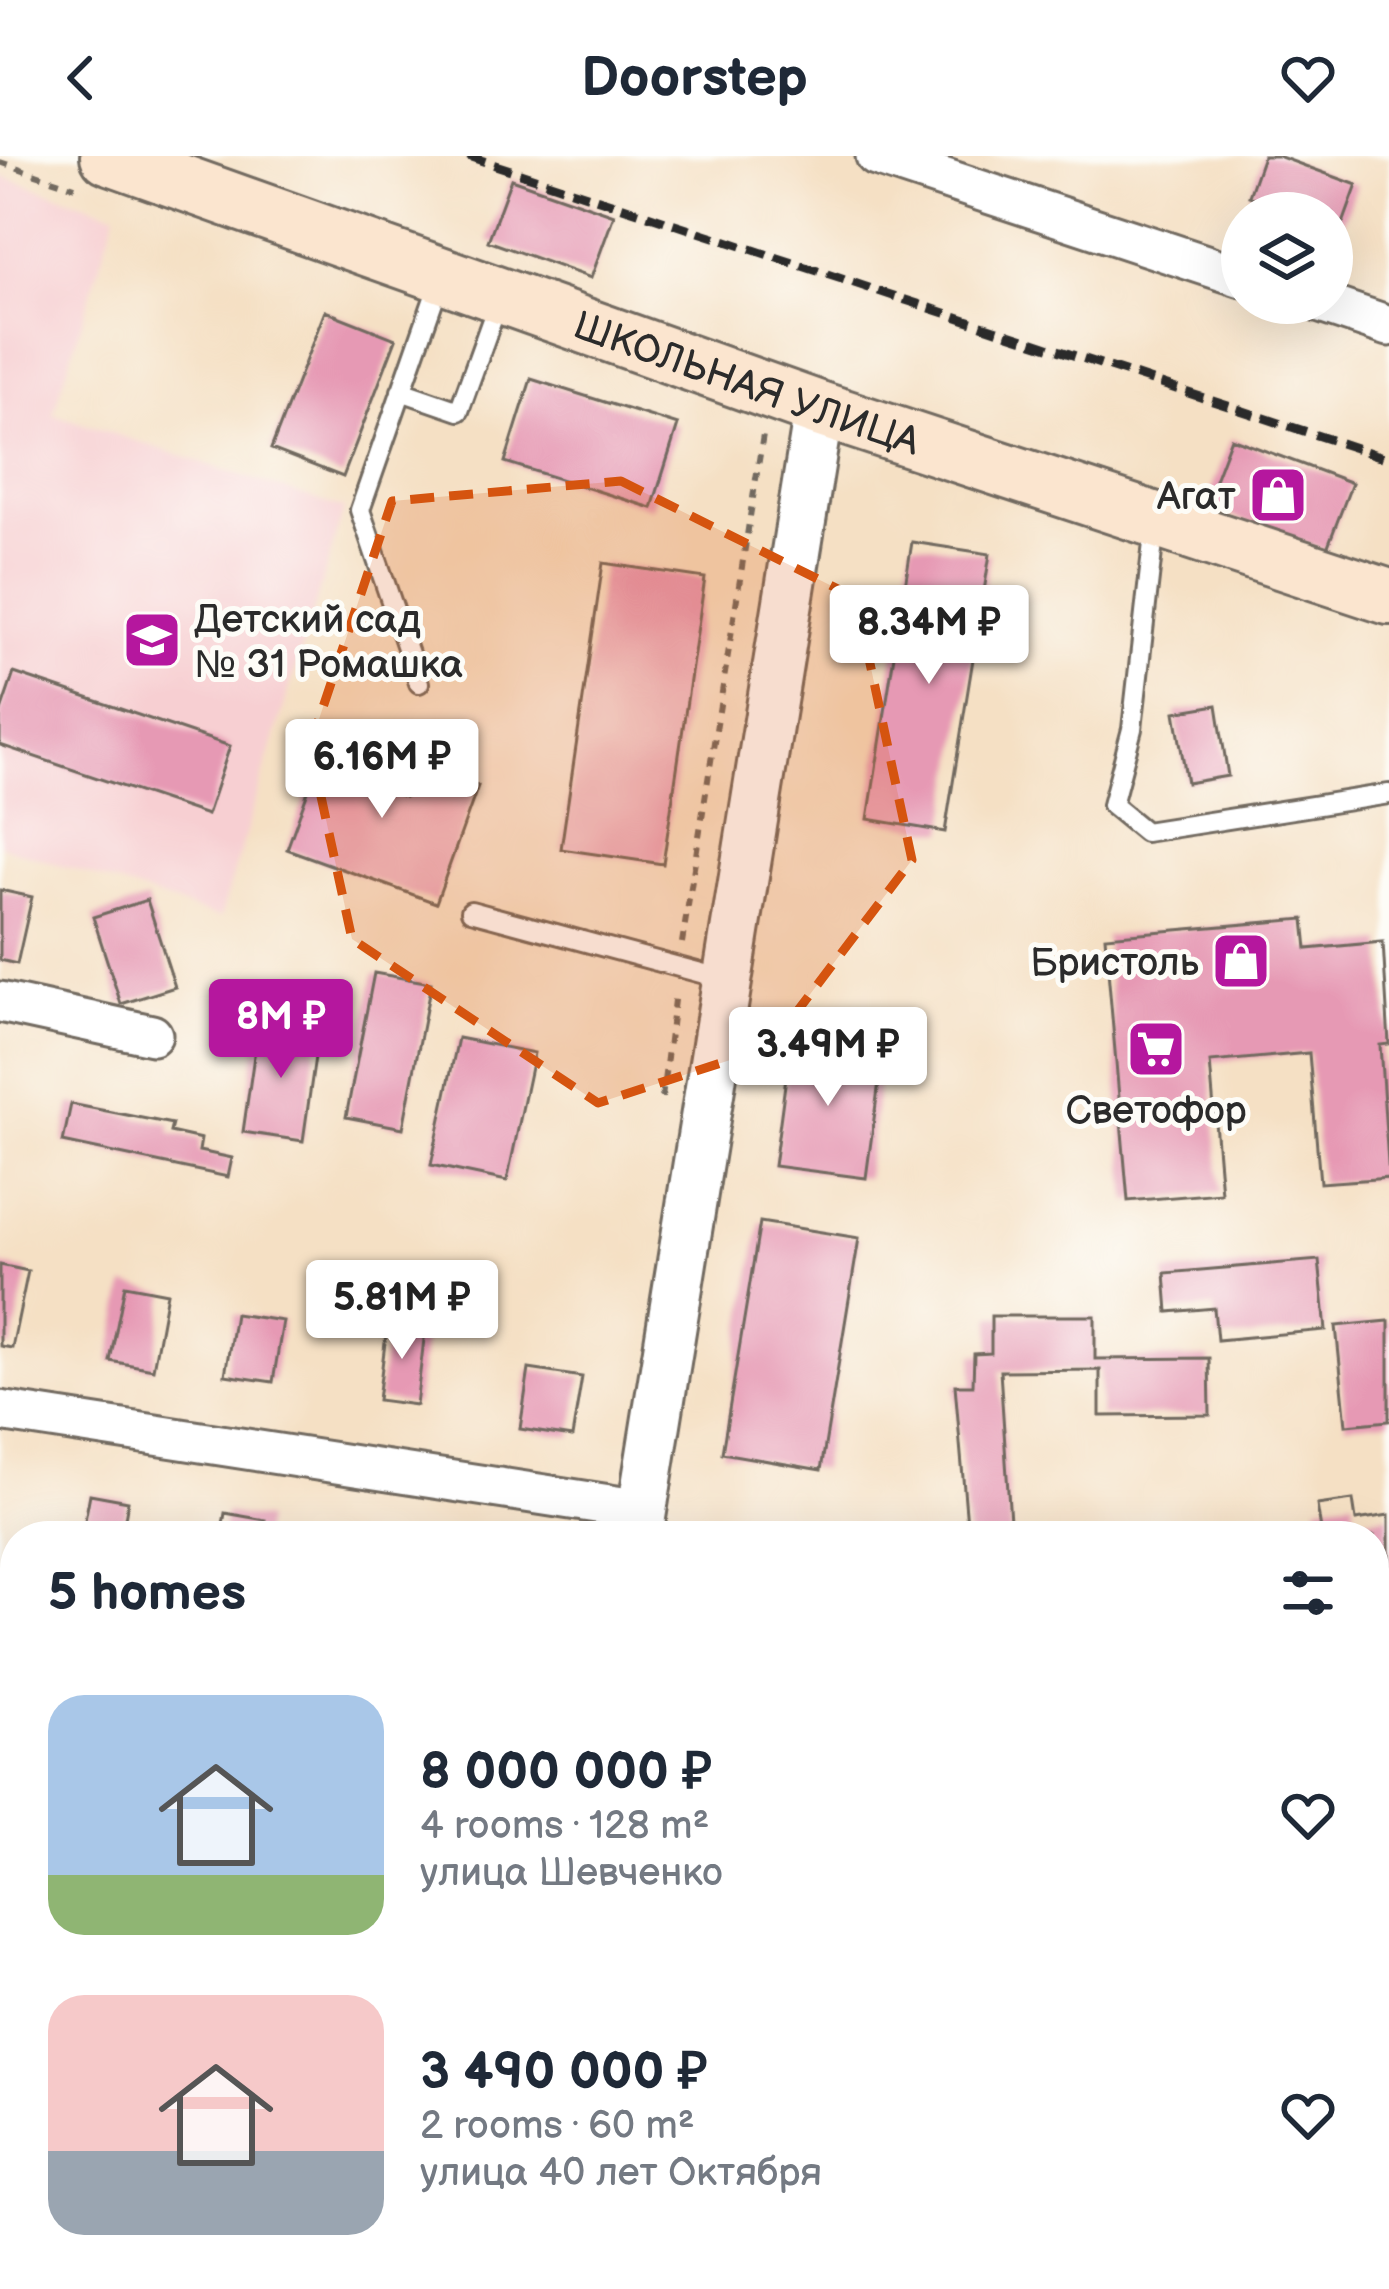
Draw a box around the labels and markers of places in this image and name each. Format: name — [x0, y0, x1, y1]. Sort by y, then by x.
shop icon: Агат — [1247, 464, 1309, 526]
place label: Агат — [1156, 474, 1236, 521]
pin: 8.34M ₽ — [818, 585, 1040, 687]
place label: Детский сад № 31 Ромашка — [194, 597, 463, 689]
school or university icon: Детский сад № 31 Ромашка — [121, 609, 183, 671]
pin: 6.16M ₽ — [271, 719, 493, 821]
shop icon: Бристоль — [1210, 930, 1272, 992]
place label: Бристоль — [1030, 940, 1199, 987]
pin: 8M ₽ — [210, 979, 352, 1081]
pin: 3.49M ₽ — [717, 1007, 939, 1109]
supermarket icon: Светофор — [1125, 1018, 1187, 1080]
place label: Светофор — [1065, 1088, 1247, 1135]
pin: 5.81M ₽ — [291, 1260, 513, 1362]

